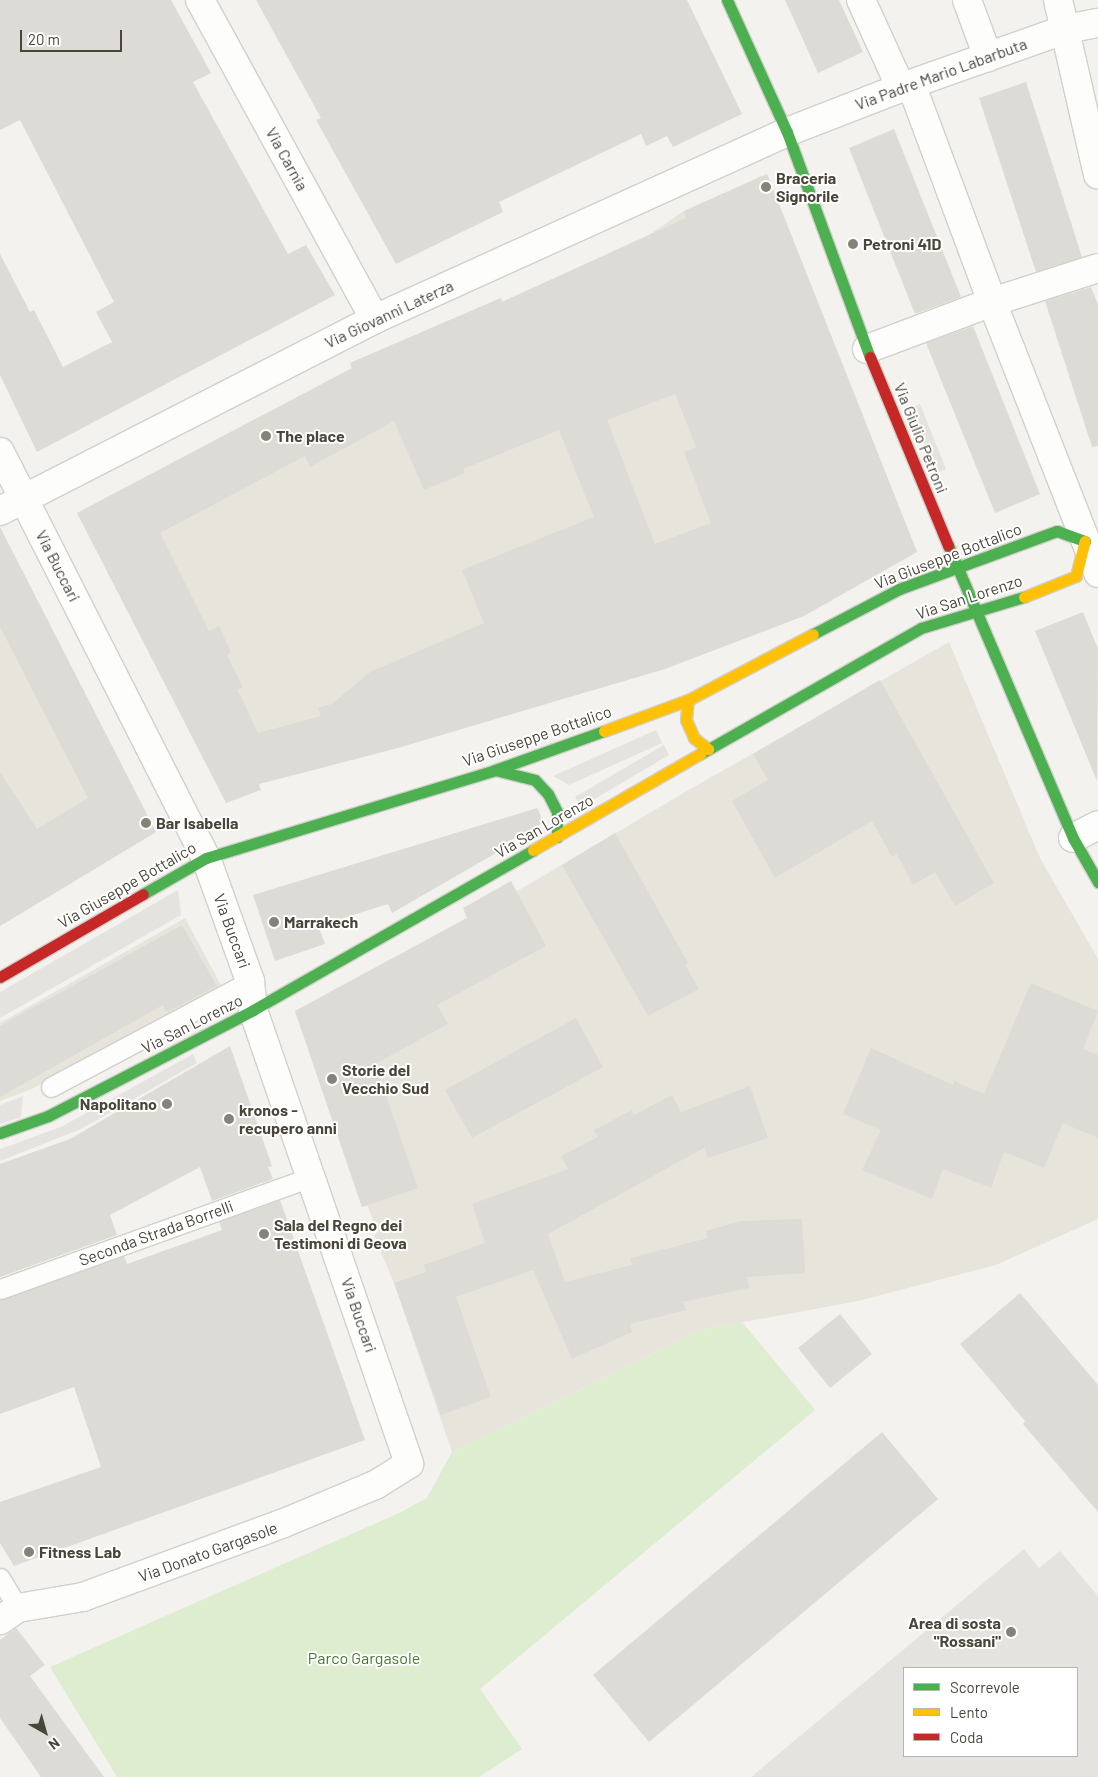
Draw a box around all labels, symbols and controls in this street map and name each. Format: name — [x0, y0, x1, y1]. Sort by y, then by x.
scale bar — [22, 20, 125, 52]
text: 20 m — [28, 30, 60, 48]
street label: Via Padre Mario Labarbuta — [852, 34, 1030, 114]
street label: Via Carnia — [262, 124, 312, 194]
place label: Braceria Signorile — [776, 168, 839, 206]
marker: Braceria Signorile — [760, 181, 772, 193]
place label: Petroni 41D — [863, 234, 941, 254]
marker: Petroni 41D — [847, 238, 859, 250]
street label: Via Giovanni Laterza — [322, 276, 456, 352]
street label: Via Giulio Petroni — [890, 380, 952, 496]
place label: The place — [276, 426, 345, 446]
marker: The place — [260, 430, 272, 442]
street label: Via Giuseppe Bottalico — [872, 519, 1024, 593]
street label: Via Buccari — [32, 527, 84, 605]
street label: Via San Lorenzo — [913, 571, 1025, 623]
street label: Via Giuseppe Bottalico — [460, 702, 614, 770]
street label: Via San Lorenzo — [491, 790, 597, 862]
place label: Bar Isabella — [156, 813, 238, 833]
marker: Bar Isabella — [140, 817, 152, 829]
street label: Via Giuseppe Bottalico — [55, 838, 199, 932]
street label: Via Buccari — [210, 891, 254, 971]
place label: Marrakech — [284, 912, 358, 932]
marker: Marrakech — [268, 916, 280, 928]
street label: Via San Lorenzo — [138, 990, 246, 1058]
place label: Storie del Vecchio Sud — [342, 1060, 429, 1098]
marker: Storie del Vecchio Sud — [326, 1073, 338, 1085]
place label: Napolitano — [80, 1094, 157, 1114]
marker: Napolitano — [161, 1098, 173, 1110]
place label: kronos - recupero anni — [239, 1100, 337, 1138]
marker: kronos - recupero anni — [223, 1113, 235, 1125]
street label: Seconda Strada Borrelli — [76, 1196, 236, 1270]
place label: Sala del Regno dei Testimoni di Geova — [274, 1215, 407, 1253]
marker: Sala del Regno dei Testimoni di Geova — [258, 1228, 270, 1240]
street label: Via Buccari — [337, 1275, 381, 1355]
street label: Via Donato Gargasole — [136, 1518, 280, 1586]
place label: Fitness Lab — [39, 1542, 121, 1562]
marker: Fitness Lab — [23, 1546, 35, 1558]
place label: Area di sosta "Rossani" — [908, 1613, 1001, 1651]
marker: Area di sosta "Rossani" — [1005, 1626, 1017, 1638]
park label: Parco Gargasole — [308, 1648, 420, 1668]
legend — [903, 1667, 1078, 1757]
text: Scorrevole — [950, 1678, 1020, 1696]
text: Lento — [950, 1703, 988, 1721]
north arrow — [20, 1707, 70, 1757]
text: Coda — [950, 1728, 983, 1746]
text: N — [46, 1735, 63, 1754]

